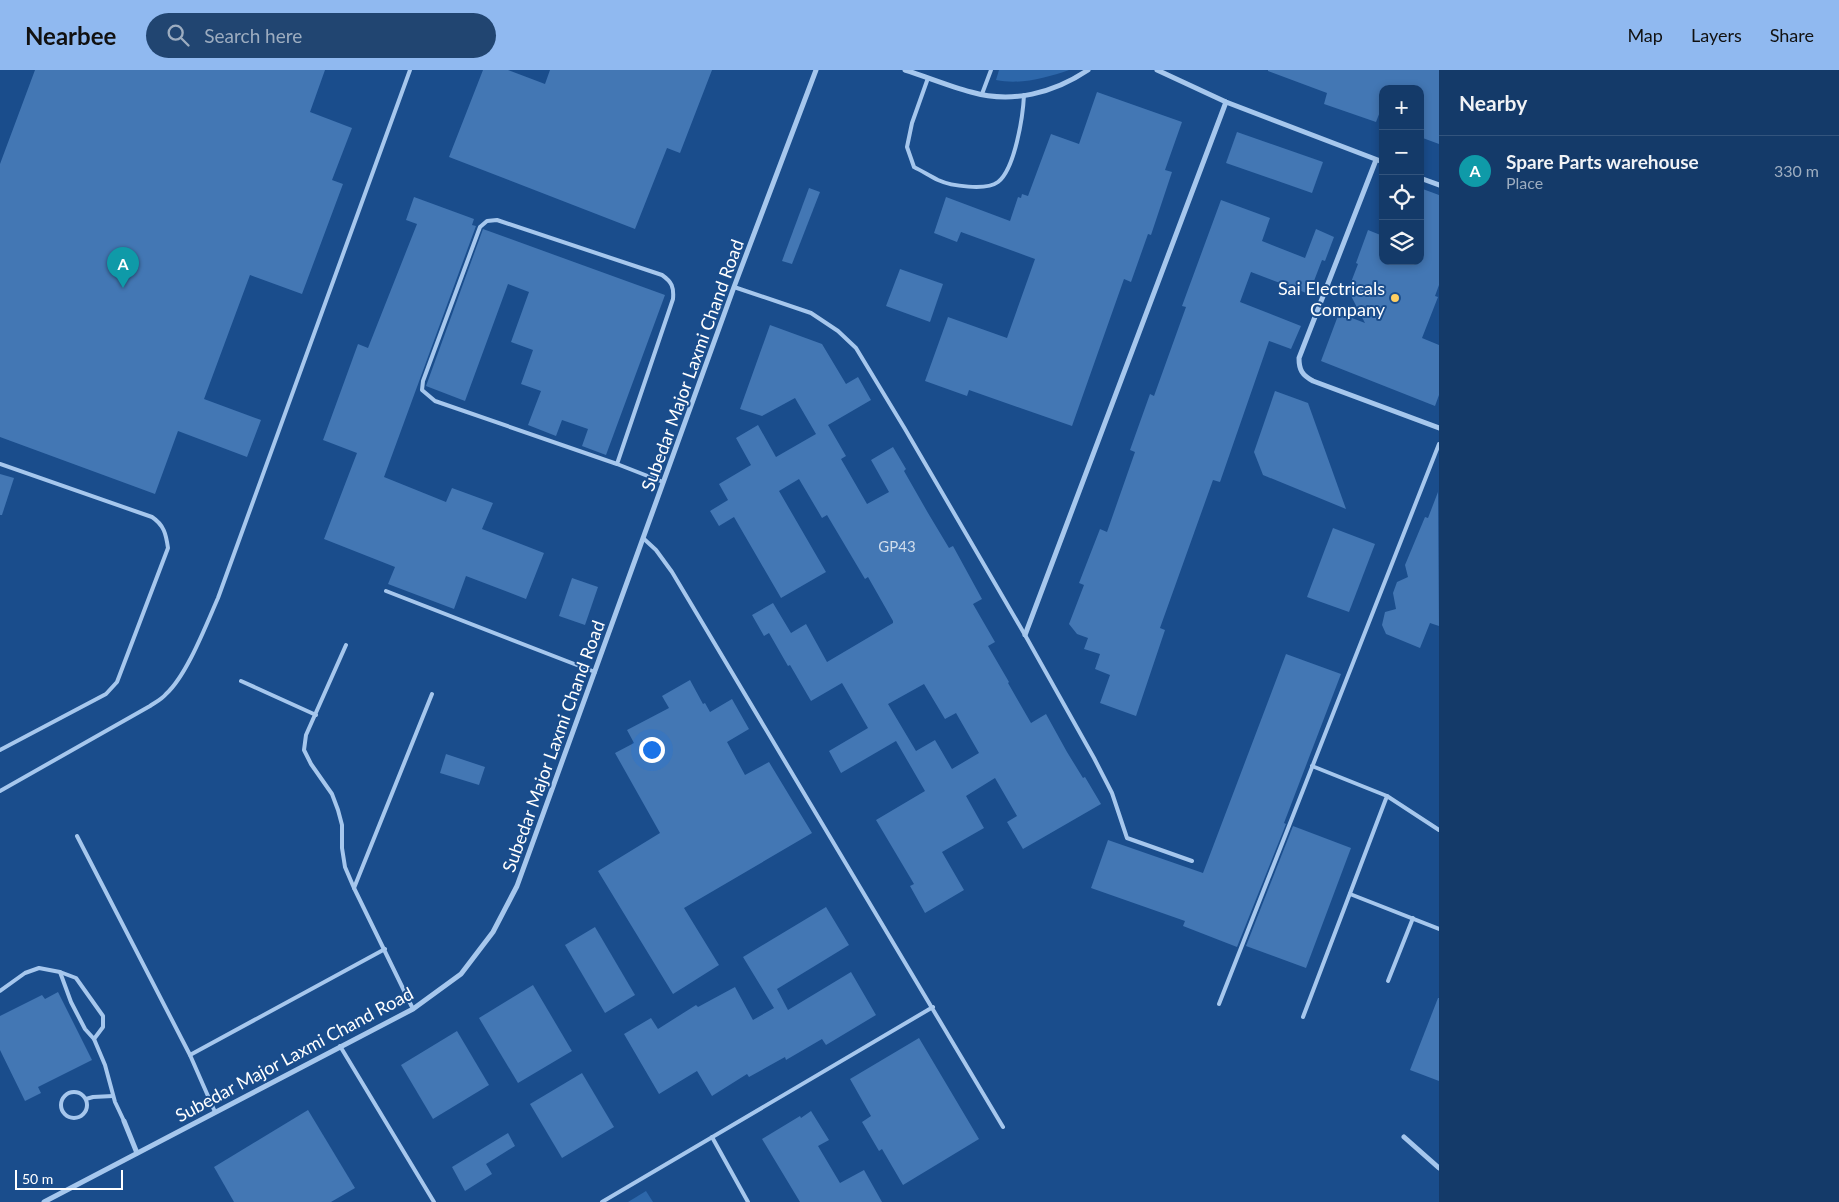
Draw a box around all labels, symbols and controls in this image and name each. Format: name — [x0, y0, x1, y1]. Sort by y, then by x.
search box — [146, 13, 496, 58]
text: Nearbee — [25, 21, 116, 50]
icon: search — [164, 21, 192, 49]
text: Search here — [204, 24, 302, 47]
text: Map — [1627, 24, 1663, 46]
text: Layers — [1691, 24, 1742, 46]
text: Share — [1770, 24, 1814, 46]
map controls — [1379, 85, 1424, 265]
button: + — [1379, 85, 1424, 130]
text: Nearby — [1459, 90, 1527, 115]
button: − — [1379, 130, 1424, 175]
text: Spare Parts warehouse — [1506, 150, 1699, 173]
text: A — [1469, 161, 1481, 180]
text: 330 m — [1774, 161, 1819, 180]
text: Place — [1506, 173, 1543, 192]
button: locate — [1379, 175, 1424, 220]
button: layers — [1379, 220, 1424, 265]
street label: Subedar Major Laxmi Chand Road — [636, 236, 748, 494]
pin: A — [107, 247, 139, 288]
place label: Sai Electricals Company — [1278, 277, 1386, 320]
marker: Sai Electricals Company — [1389, 292, 1401, 304]
house number: GP43 — [878, 537, 916, 555]
street label: Subedar Major Laxmi Chand Road — [497, 617, 609, 875]
your location — [639, 737, 665, 763]
street label: Subedar Major Laxmi Chand Road — [171, 982, 417, 1126]
scale bar — [15, 1167, 122, 1190]
text: 50 m — [22, 1170, 53, 1187]

